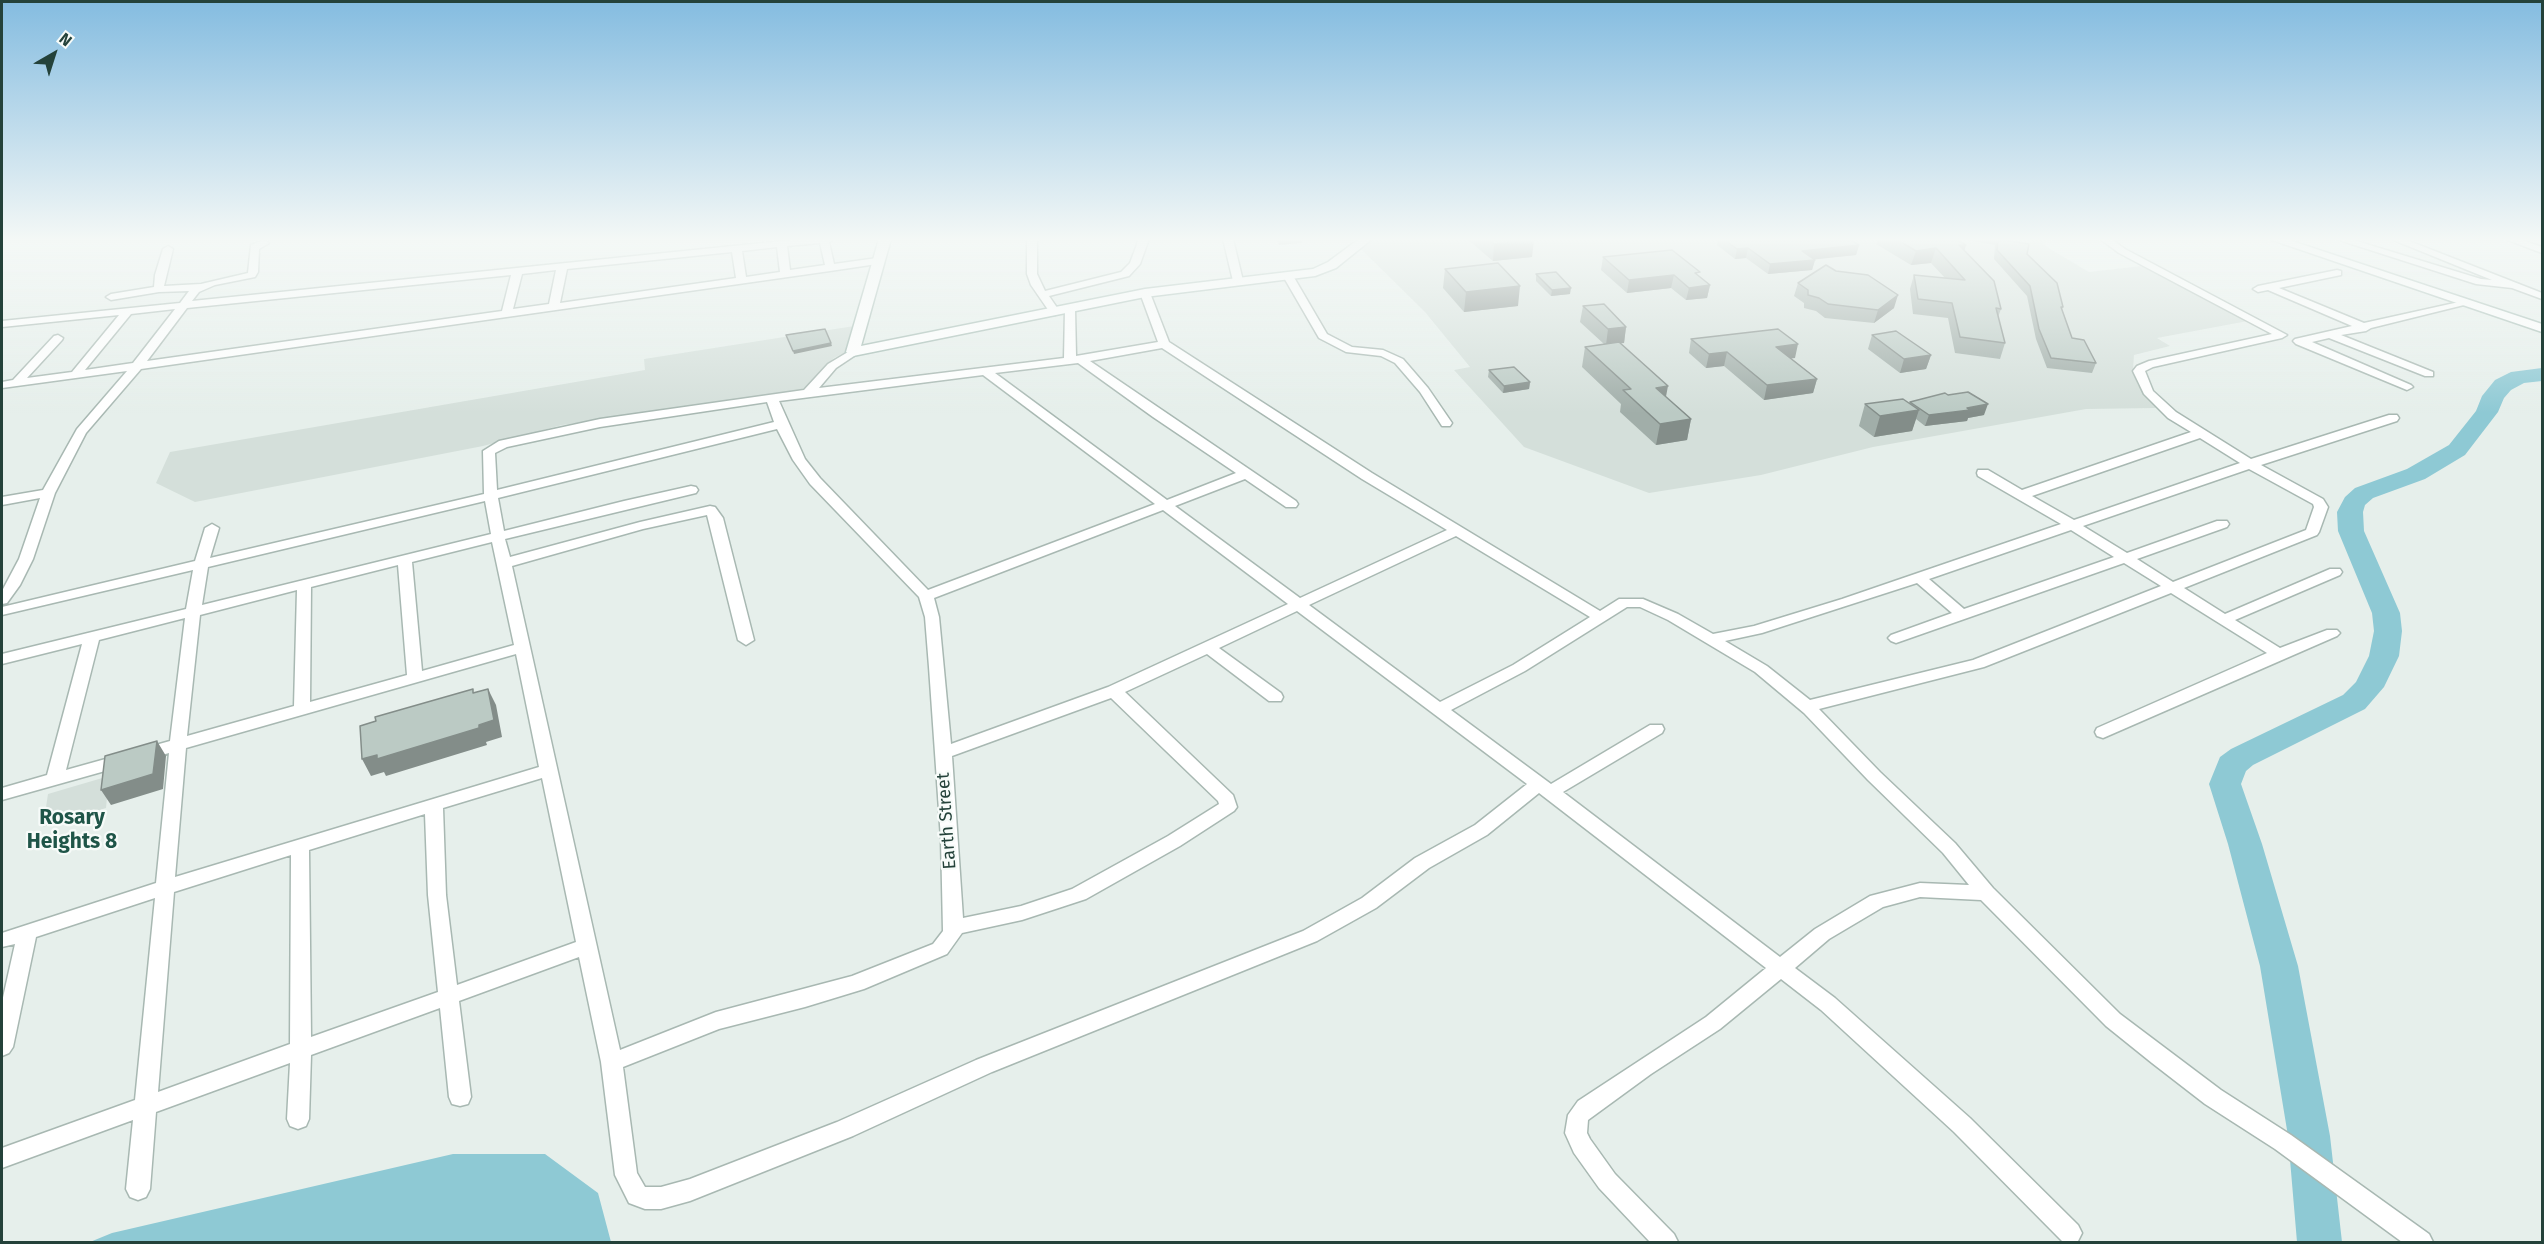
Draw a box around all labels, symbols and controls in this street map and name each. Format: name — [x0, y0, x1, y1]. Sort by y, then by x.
north arrow — [24, 24, 84, 84]
text: N — [56, 29, 76, 50]
street label: Earth Street — [933, 772, 961, 870]
district label: Rosary Heights 8 — [27, 805, 117, 855]

